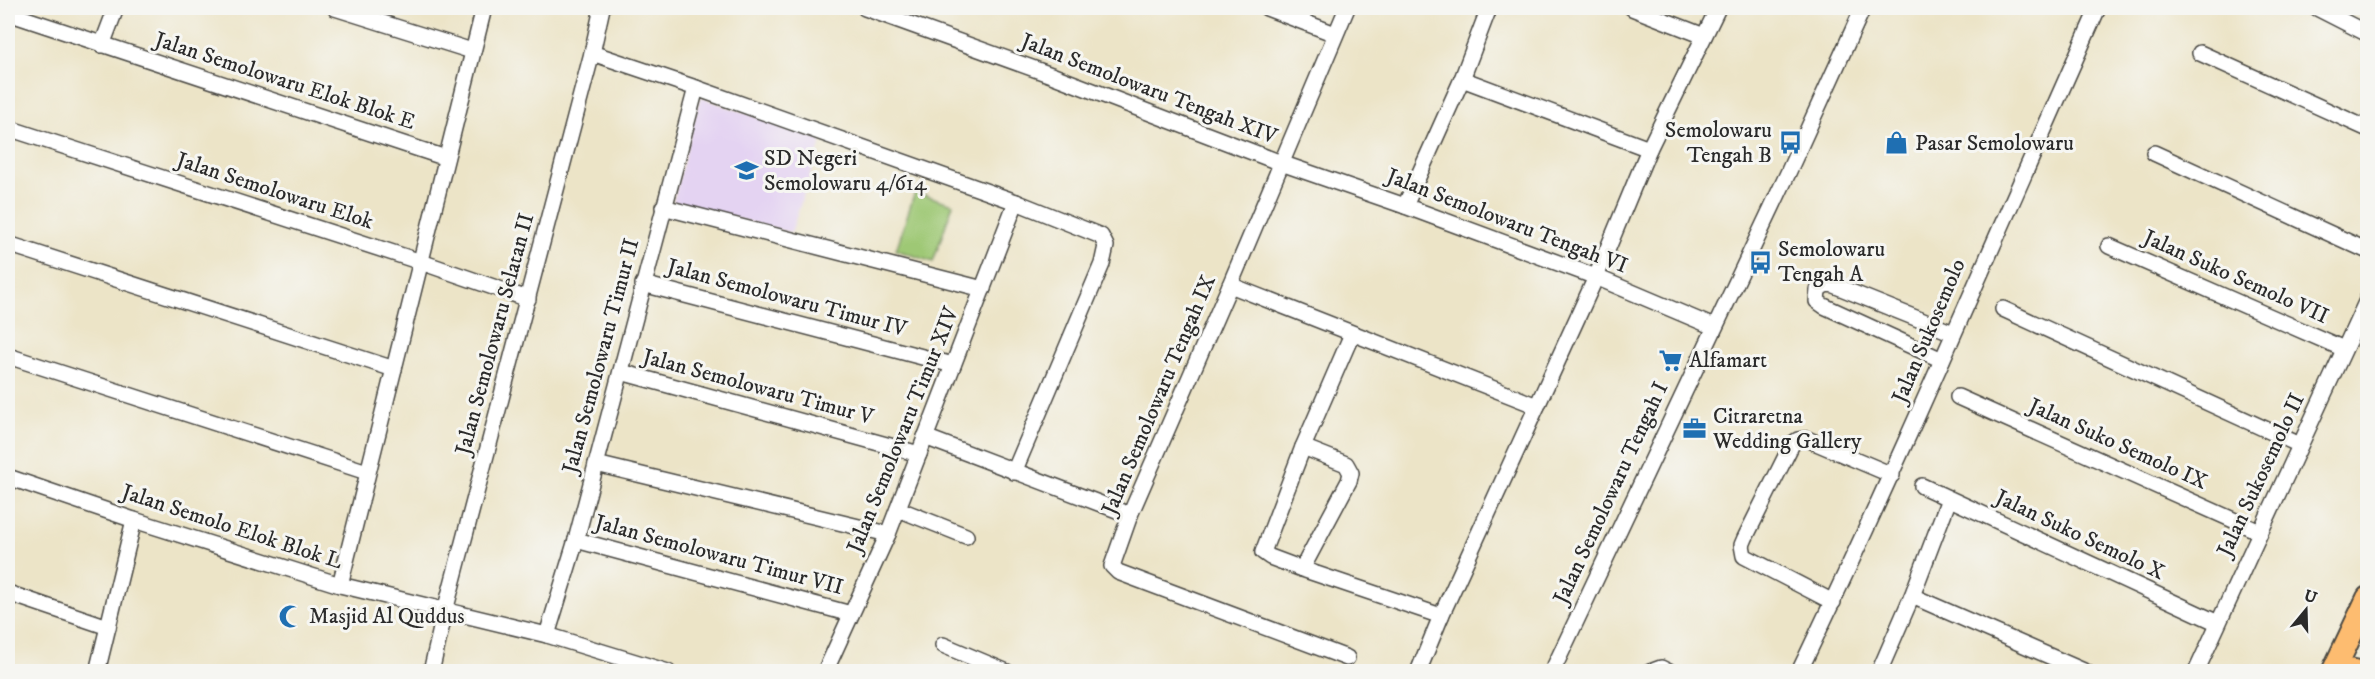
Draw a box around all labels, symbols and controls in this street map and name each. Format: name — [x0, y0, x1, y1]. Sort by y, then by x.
street label: Jalan Semolowaru Elok Blok E — [149, 25, 419, 136]
street label: Jalan Semolowaru Tengah XIV — [1015, 27, 1282, 151]
place label: Semolowaru Tengah B — [1665, 117, 1772, 169]
bus stop icon: Semolowaru Tengah B — [1777, 130, 1803, 156]
shop icon: Pasar Semolowaru — [1884, 130, 1910, 156]
place label: Pasar Semolowaru — [1915, 130, 2074, 157]
place label: SD Negeri Semolowaru 4/614 — [764, 145, 928, 197]
street label: Jalan Semolowaru Elok — [171, 146, 377, 236]
school or university icon: SD Negeri Semolowaru 4/614 — [733, 158, 759, 184]
street label: Jalan Semolowaru Tengah VI — [1381, 162, 1631, 279]
street label: Jalan Semolowaru Selatan II — [449, 210, 540, 460]
street label: Jalan Suko Semolo VII — [2137, 223, 2333, 330]
street label: Jalan Semolowaru Timur II — [556, 236, 645, 478]
place label: Semolowaru Tengah A — [1778, 236, 1885, 288]
bus stop icon: Semolowaru Tengah A — [1747, 249, 1773, 275]
street label: Jalan Semolowaru Timur IV — [662, 252, 911, 343]
street label: Jalan Sukosemolo — [1886, 255, 1972, 409]
street label: Jalan Semolowaru Tengah IX — [1095, 271, 1222, 521]
street label: Jalan Semolowaru Timur XIV — [841, 302, 965, 559]
street label: Jalan Semolowaru Timur V — [638, 343, 877, 431]
supermarket icon: Alfamart — [1658, 347, 1684, 373]
place label: Alfamart — [1689, 347, 1767, 374]
street label: Jalan Semolowaru Tengah I — [1547, 378, 1674, 610]
street label: Jalan Sukosemolo II — [2211, 389, 2311, 563]
street label: Jalan Suko Semolo IX — [2023, 392, 2212, 496]
place label: Citraretna Wedding Gallery — [1712, 403, 1862, 455]
office icon: Citraretna Wedding Gallery — [1682, 416, 1708, 442]
street label: Jalan Semolo Elok Blok L — [116, 478, 346, 575]
street label: Jalan Suko Semolo X — [1989, 483, 2169, 586]
street label: Jalan Semolowaru Timur VII — [590, 508, 846, 601]
north arrow — [2276, 580, 2336, 640]
text: U — [2301, 585, 2320, 608]
mosque icon: Masjid Al Quddus — [278, 603, 304, 629]
place label: Masjid Al Quddus — [309, 603, 465, 630]

